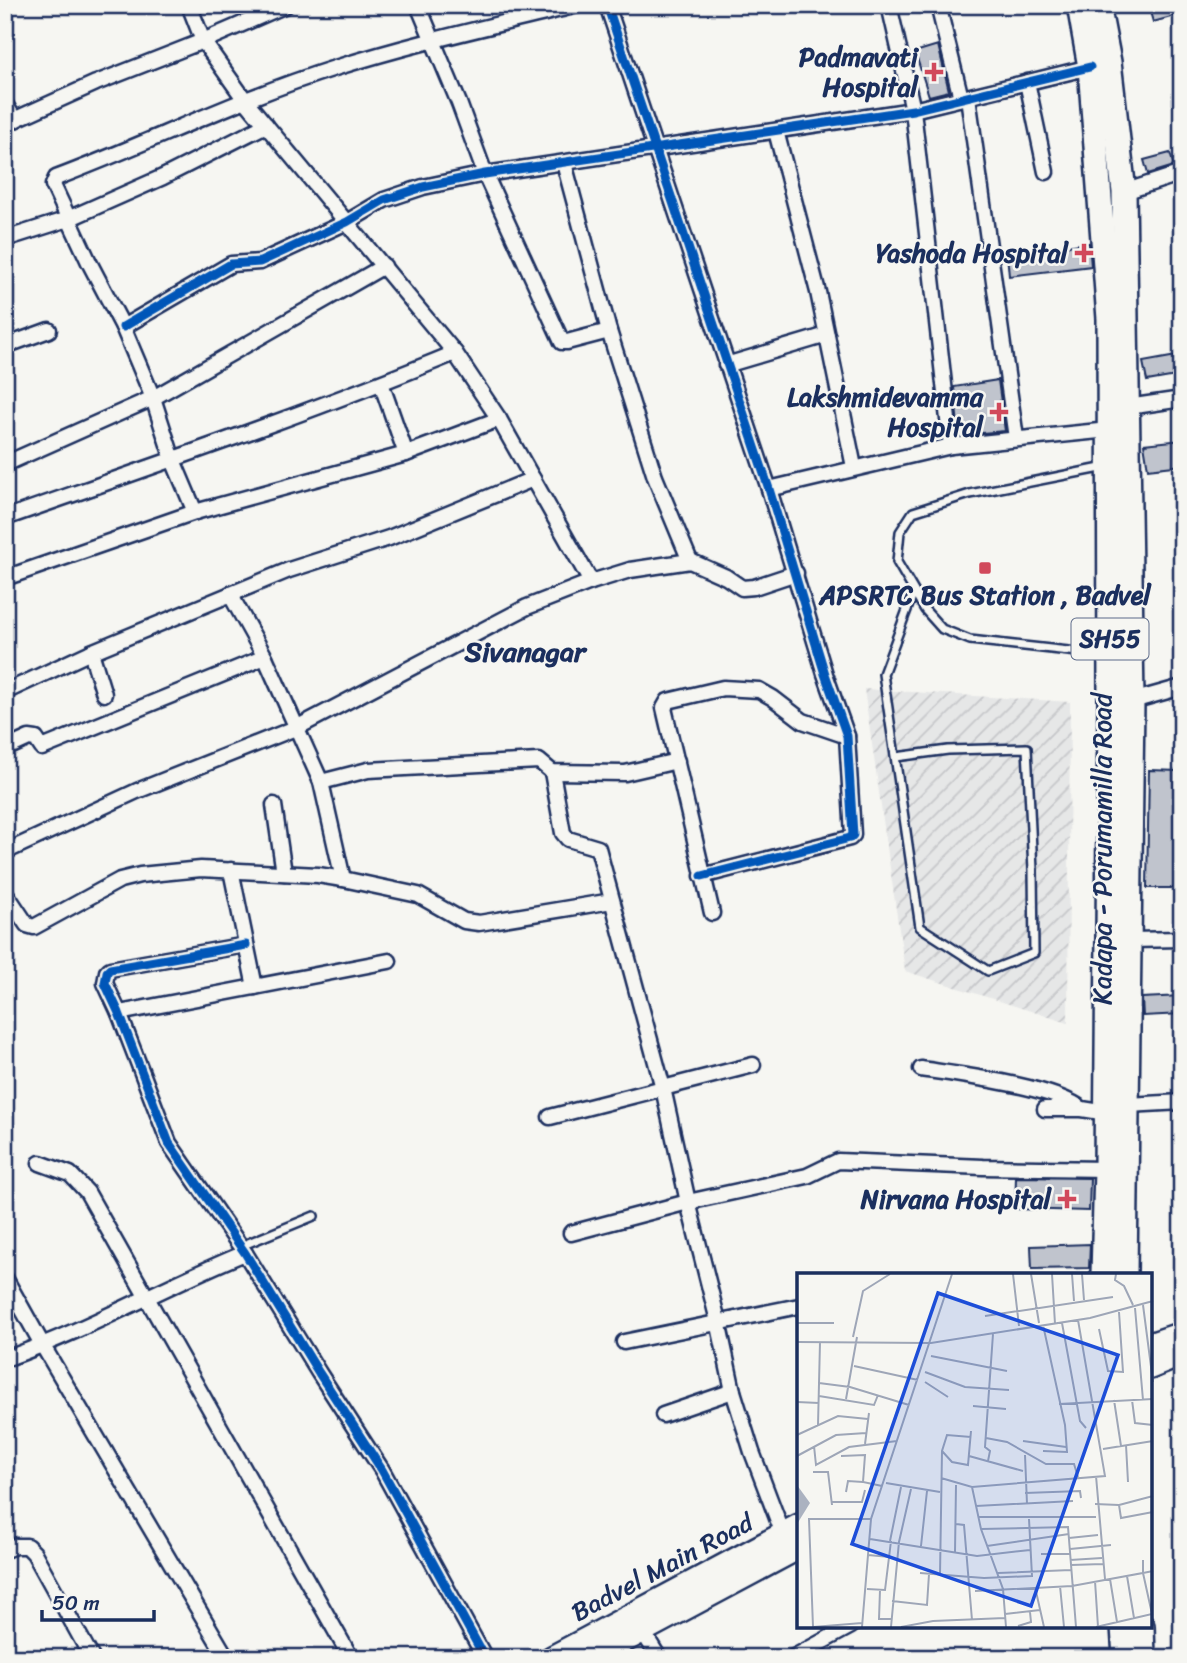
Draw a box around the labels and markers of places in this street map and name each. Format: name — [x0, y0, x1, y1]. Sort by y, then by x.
place label: Padmavati Hospital — [799, 34, 920, 110]
marker: Padmavati Hospital — [924, 62, 944, 82]
place label: Yashoda Hospital — [876, 230, 1070, 276]
marker: Yashoda Hospital — [1074, 243, 1094, 263]
place label: Lakshmidevamma Hospital — [787, 374, 985, 450]
marker: Lakshmidevamma Hospital — [989, 402, 1009, 422]
marker: APSRTC Bus Station , Badvel — [977, 560, 993, 576]
place label: APSRTC Bus Station , Badvel — [818, 572, 1152, 618]
place label: Nirvana Hospital — [860, 1176, 1053, 1222]
marker: Nirvana Hospital — [1057, 1189, 1077, 1209]

